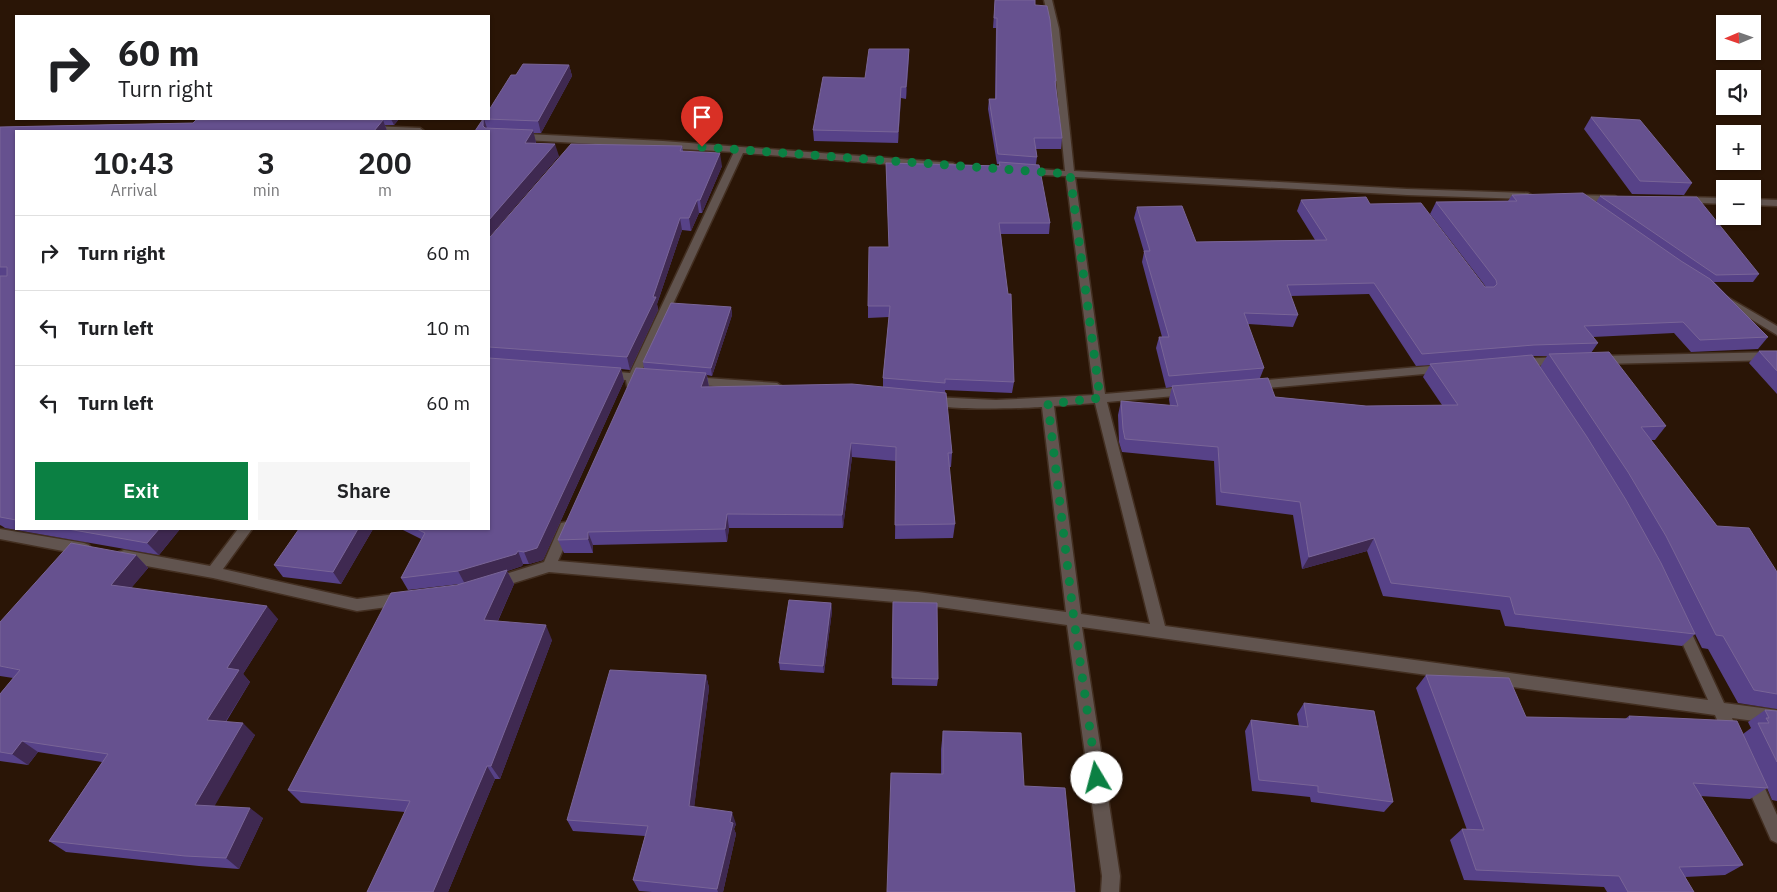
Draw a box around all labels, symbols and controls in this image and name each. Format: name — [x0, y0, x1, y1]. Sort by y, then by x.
north arrow — [1716, 15, 1761, 60]
map controls — [1716, 15, 1761, 225]
text: 60 m — [118, 30, 200, 76]
icon: right — [35, 35, 100, 100]
button: sound — [1716, 70, 1761, 115]
text: Turn right — [118, 74, 213, 103]
pin — [681, 96, 723, 147]
icon: arrive — [688, 103, 716, 131]
button: + — [1716, 125, 1761, 170]
text: 10:43 — [93, 143, 175, 182]
text: 3 — [257, 143, 275, 182]
text: 200 — [358, 143, 412, 182]
text: Arrival — [111, 180, 157, 200]
text: min — [253, 180, 280, 200]
text: m — [378, 180, 392, 200]
button: − — [1716, 180, 1761, 225]
icon: right — [35, 239, 63, 267]
text: Turn right — [78, 241, 165, 265]
text: 60 m — [426, 241, 470, 265]
icon: left — [35, 314, 63, 342]
text: Turn left — [78, 316, 154, 340]
text: 10 m — [426, 316, 470, 340]
icon: left — [35, 389, 63, 417]
text: Turn left — [78, 391, 154, 415]
text: 60 m — [426, 391, 470, 415]
button: Exit — [35, 462, 248, 520]
button: Share — [258, 462, 470, 520]
position arrow — [1070, 751, 1122, 803]

